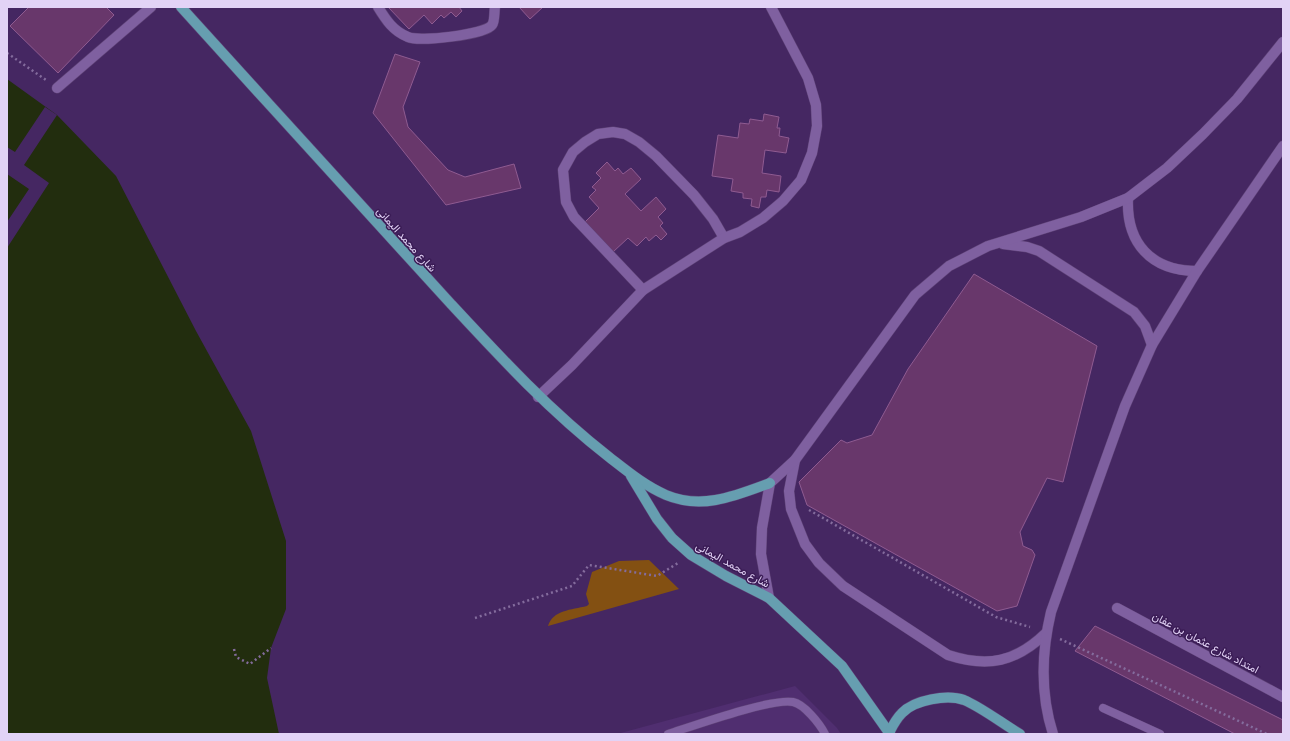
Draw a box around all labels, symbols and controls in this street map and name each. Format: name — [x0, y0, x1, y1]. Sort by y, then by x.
street label: شارع محمد اليمانى — [373, 203, 440, 276]
street label: شارع محمد اليمانى — [693, 537, 773, 592]
street label: امتداد شارع عثمان بن عفان — [1150, 608, 1262, 677]

